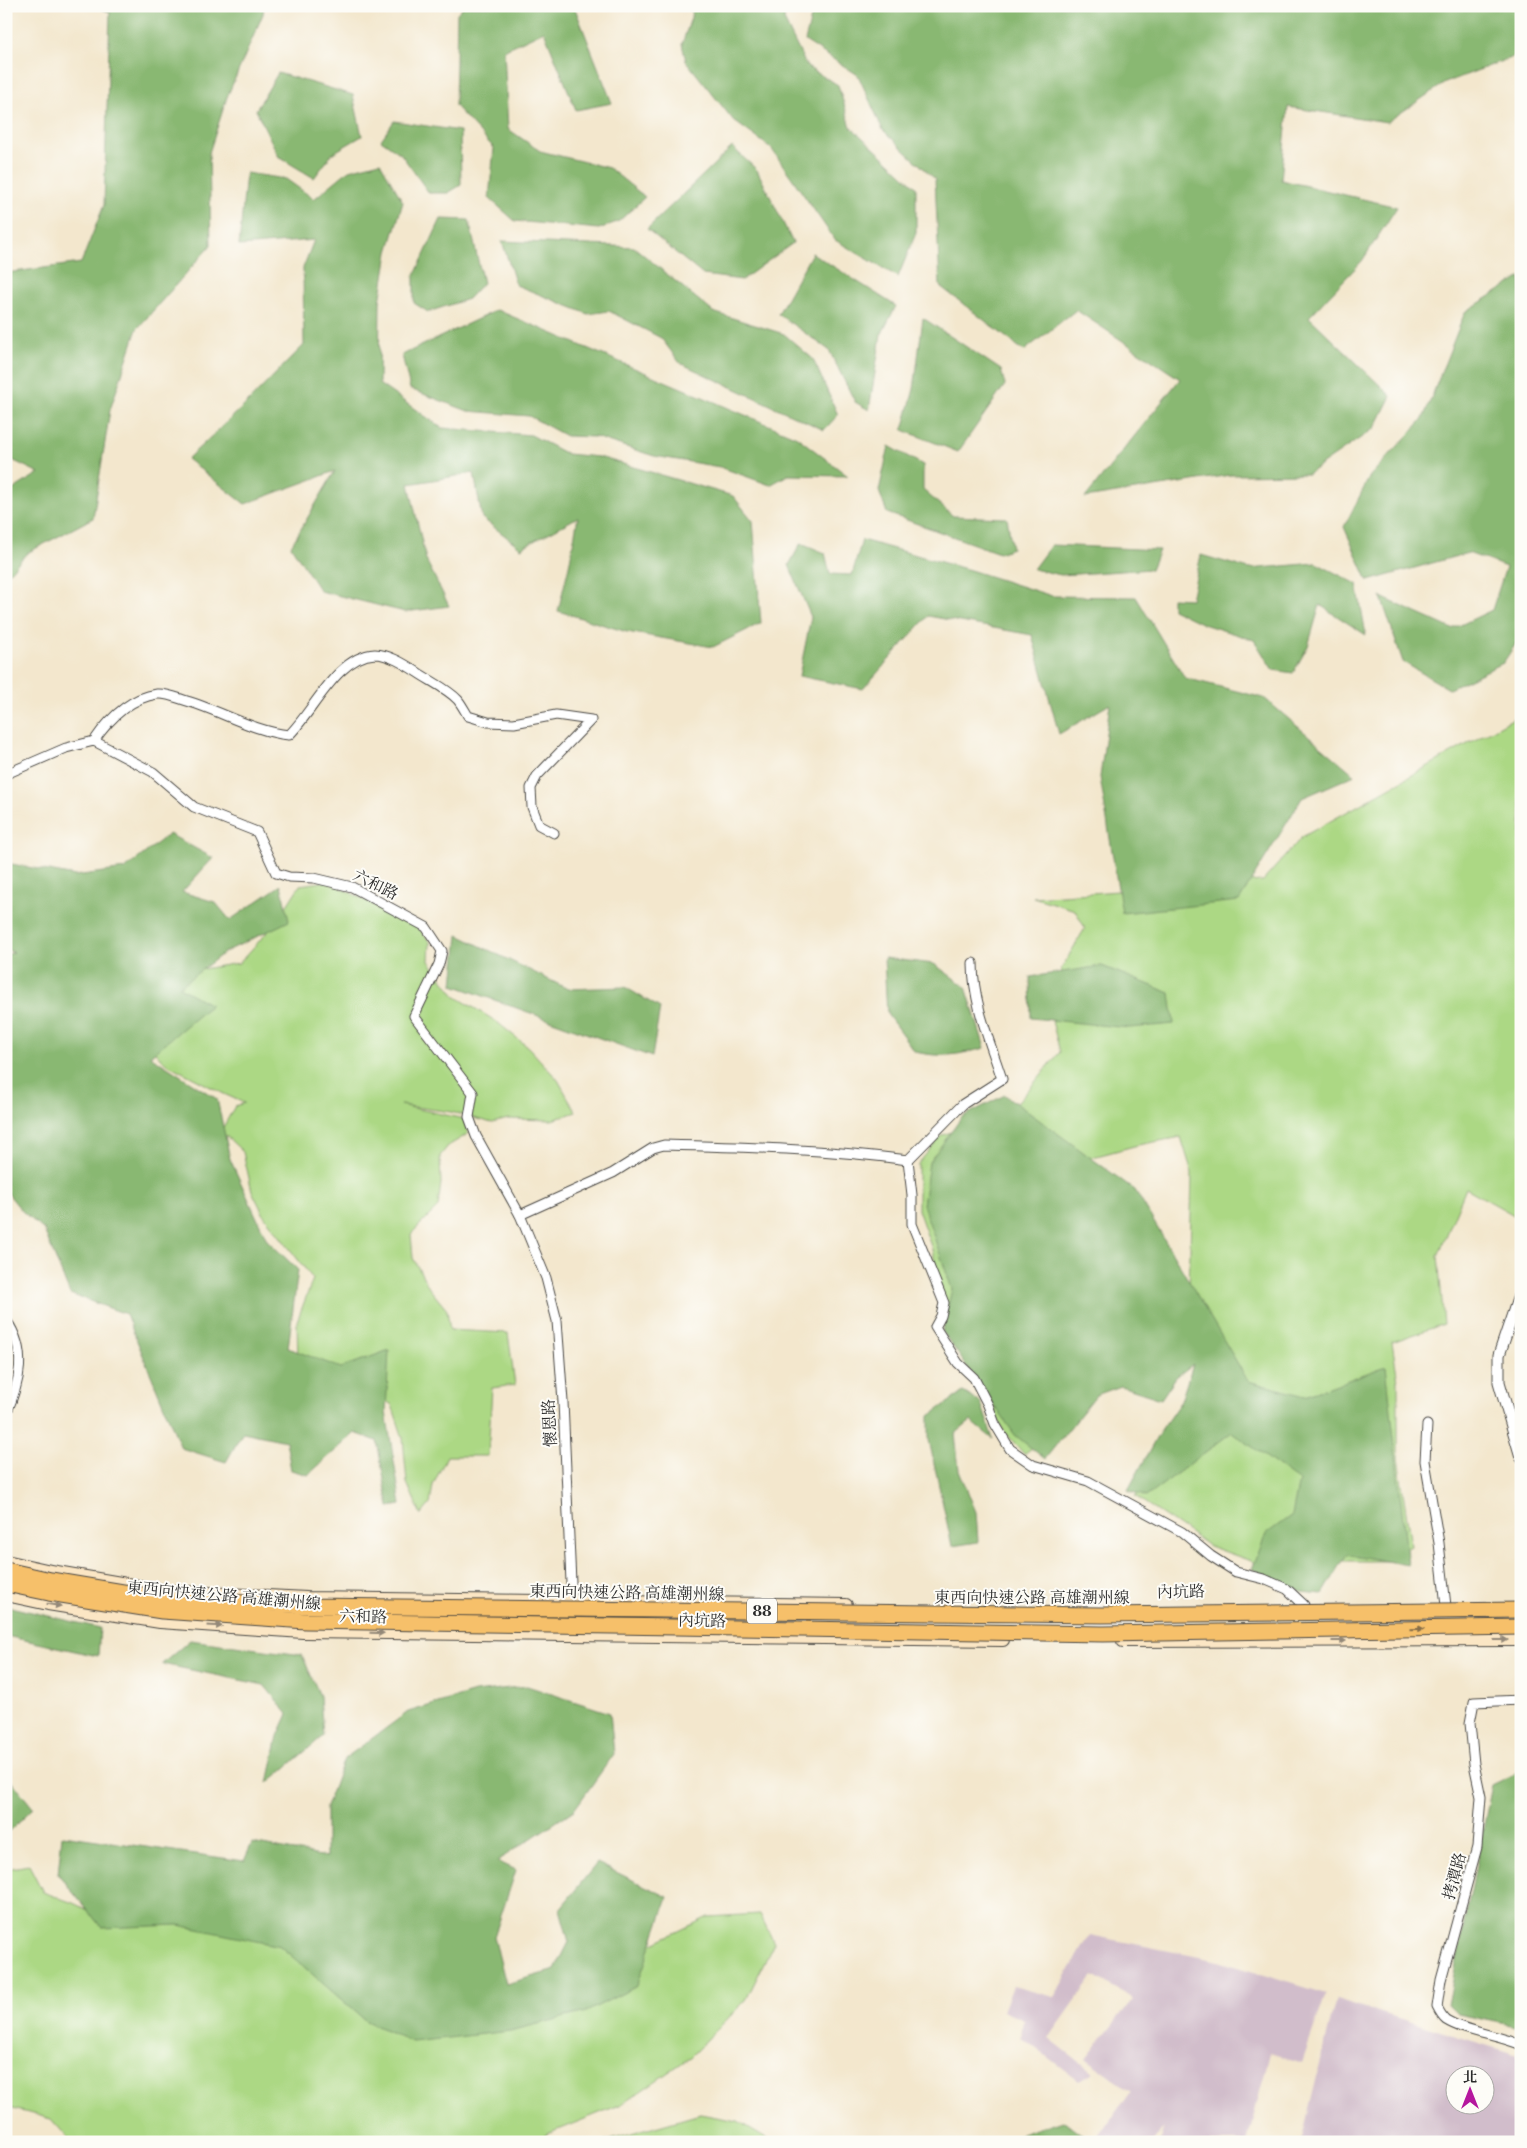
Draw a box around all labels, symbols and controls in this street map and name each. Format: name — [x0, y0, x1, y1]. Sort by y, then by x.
street label: 六和路 — [350, 865, 402, 904]
street label: 懷恩路 — [539, 1398, 561, 1447]
street label: 東西向快速公路 高雄潮州線 — [126, 1578, 322, 1614]
street label: 東西向快速公路 高雄潮州線 — [529, 1581, 725, 1605]
street label: 內坑路 — [1157, 1582, 1205, 1602]
street label: 東西向快速公路 高雄潮州線 — [934, 1588, 1130, 1608]
road number: 88 — [747, 1598, 777, 1624]
one-way arrow — [46, 1601, 62, 1609]
street label: 六和路 — [339, 1607, 387, 1627]
street label: 內坑路 — [678, 1611, 726, 1631]
one-way arrow — [207, 1622, 223, 1630]
one-way arrow — [1409, 1625, 1425, 1633]
one-way arrow — [370, 1629, 386, 1637]
one-way arrow — [1493, 1636, 1509, 1644]
one-way arrow — [1331, 1637, 1347, 1645]
street label: 拷潭路 — [1439, 1850, 1471, 1902]
north arrow — [1444, 2066, 1494, 2116]
text: 北 — [1463, 2069, 1477, 2087]

